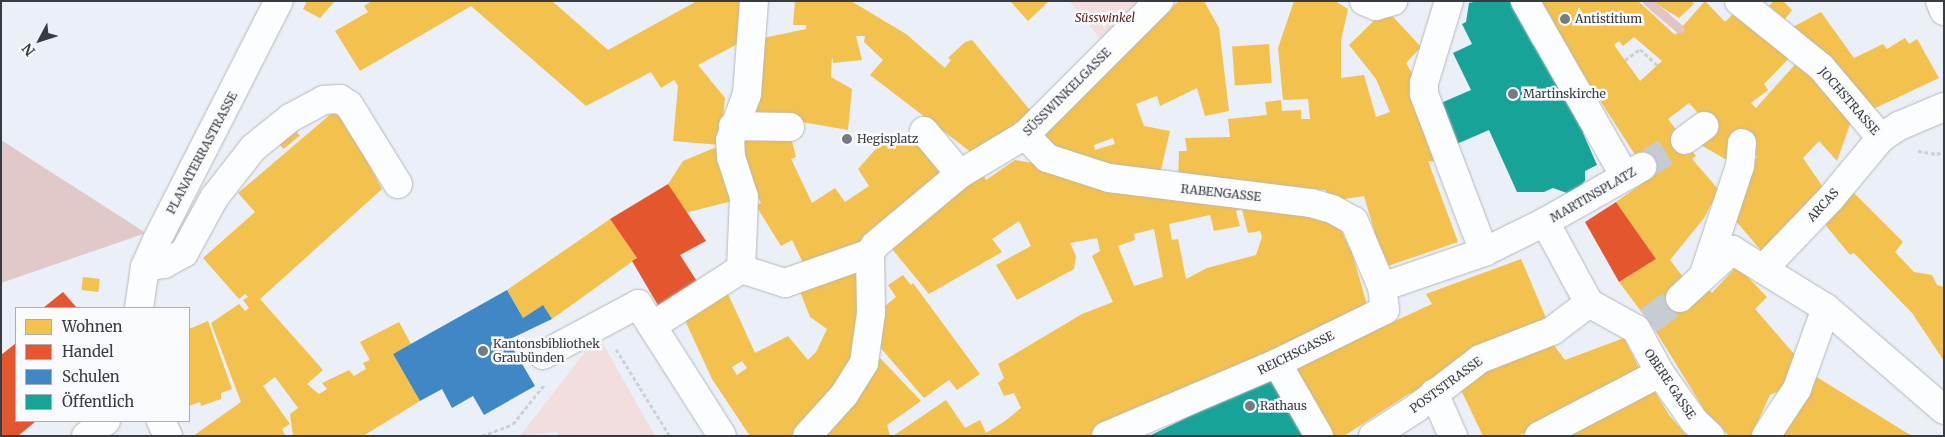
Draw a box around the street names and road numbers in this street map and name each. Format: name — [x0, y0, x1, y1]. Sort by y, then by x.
street label: SÜSSWINKELGASSE — [1020, 45, 1114, 139]
street label: JOCHSTRASSE — [1816, 64, 1882, 138]
street label: PLANATERRASTRASSE — [164, 89, 240, 217]
street label: MARTINSPLATZ — [1547, 165, 1639, 225]
street label: RABENGASSE — [1180, 182, 1262, 204]
street label: ARCAS — [1804, 185, 1842, 225]
street label: REICHSGASSE — [1255, 328, 1337, 378]
street label: OBERE GASSE — [1641, 346, 1699, 422]
street label: POSTSTRASSE — [1407, 354, 1485, 416]

